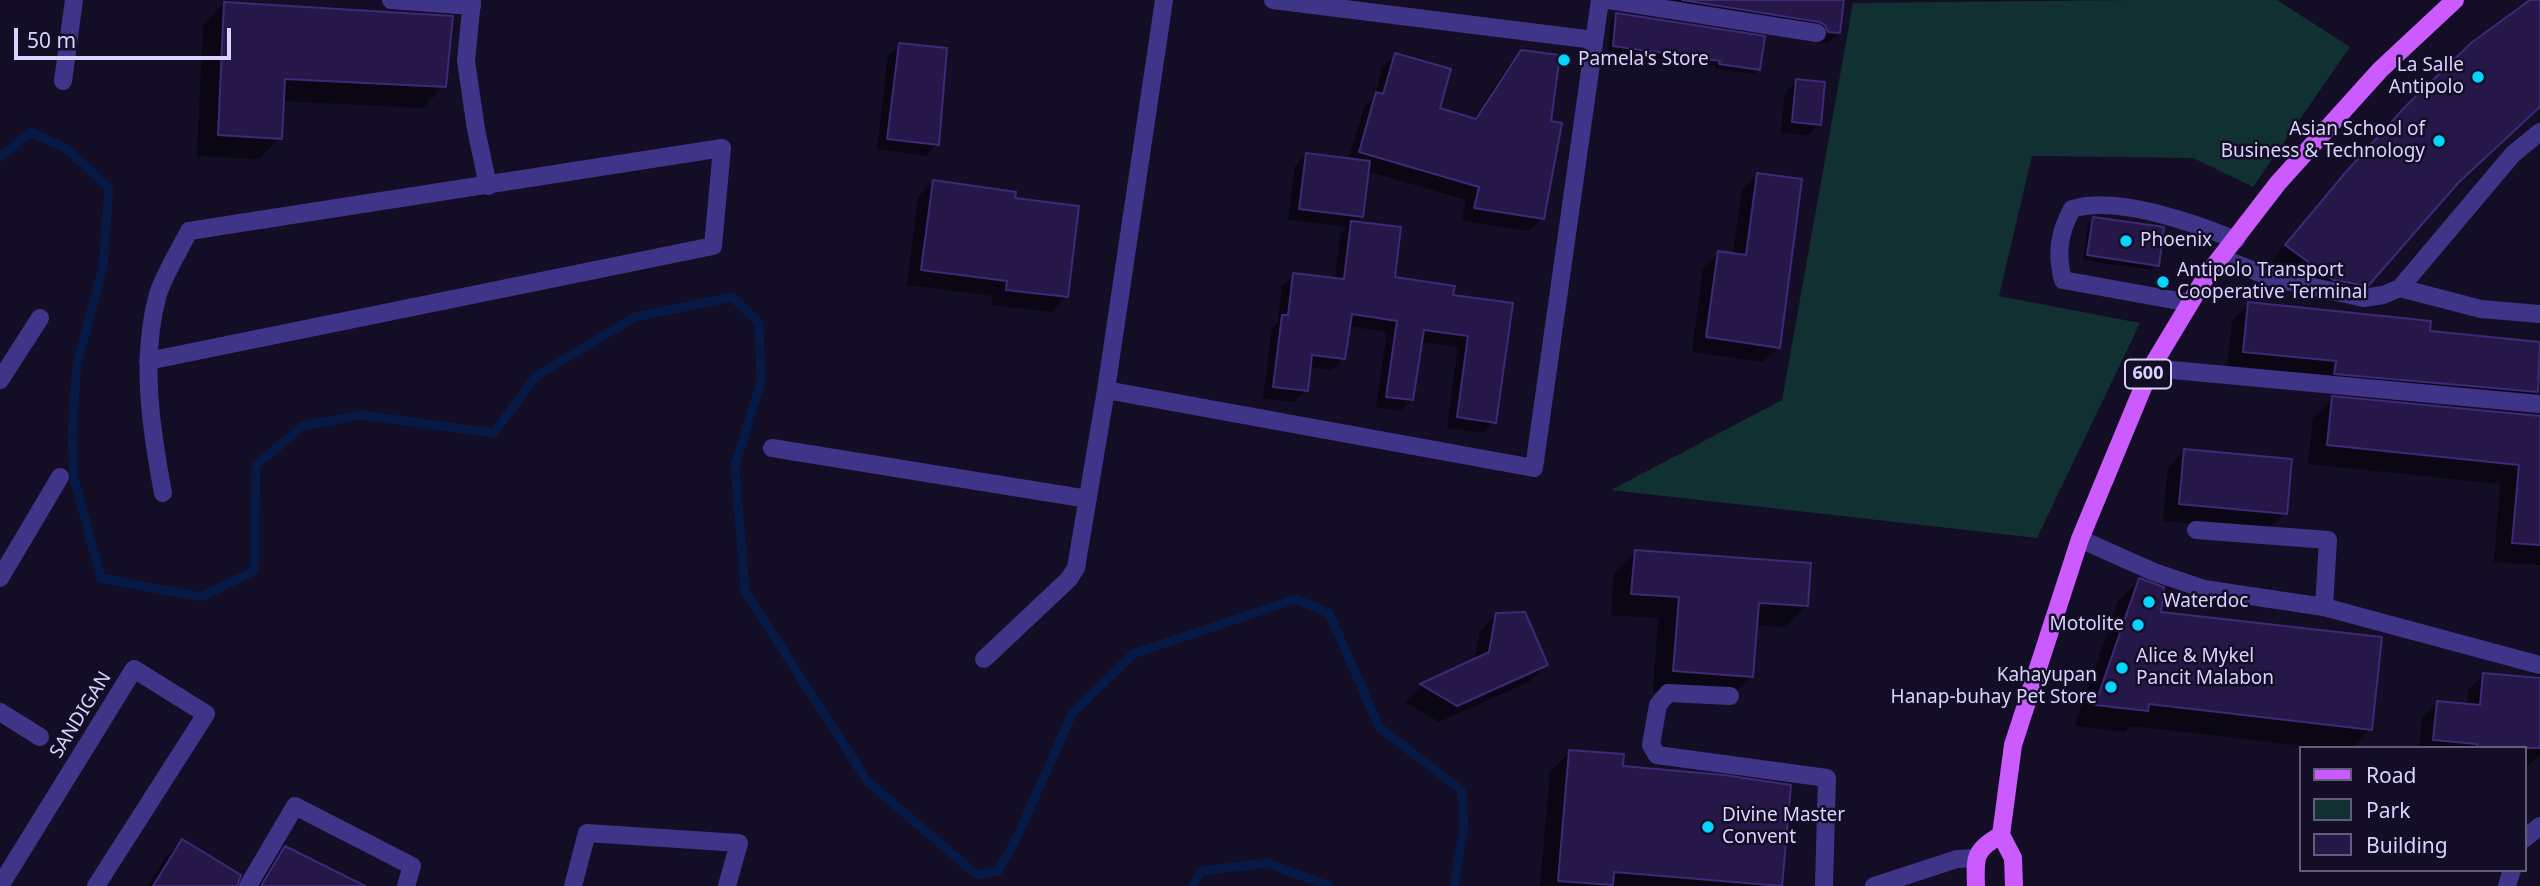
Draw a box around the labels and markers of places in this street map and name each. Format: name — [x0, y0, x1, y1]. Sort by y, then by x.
place label: Pamela's Store — [1578, 49, 1709, 71]
marker: Pamela's Store — [1556, 52, 1572, 68]
place label: La Salle Antipolo — [2389, 55, 2464, 99]
marker: La Salle Antipolo — [2470, 69, 2486, 85]
place label: Asian School of Business & Technology — [2221, 119, 2425, 163]
marker: Asian School of Business & Technology — [2431, 133, 2447, 149]
place label: Phoenix — [2140, 230, 2212, 252]
marker: Phoenix — [2118, 233, 2134, 249]
place label: Antipolo Transport Cooperative Terminal — [2177, 260, 2367, 304]
marker: Antipolo Transport Cooperative Terminal — [2155, 274, 2171, 290]
place label: Waterdoc — [2163, 591, 2248, 613]
marker: Waterdoc — [2141, 594, 2157, 610]
place label: Motolite — [2050, 614, 2124, 636]
marker: Motolite — [2130, 617, 2146, 633]
place label: Alice & Mykel Pancit Malabon — [2136, 646, 2274, 690]
marker: Alice & Mykel Pancit Malabon — [2114, 660, 2130, 676]
place label: Kahayupan Hanap-buhay Pet Store — [1891, 665, 2097, 709]
marker: Kahayupan Hanap-buhay Pet Store — [2103, 679, 2119, 695]
place label: Divine Master Convent — [1722, 805, 1845, 849]
marker: Divine Master Convent — [1700, 819, 1716, 835]

